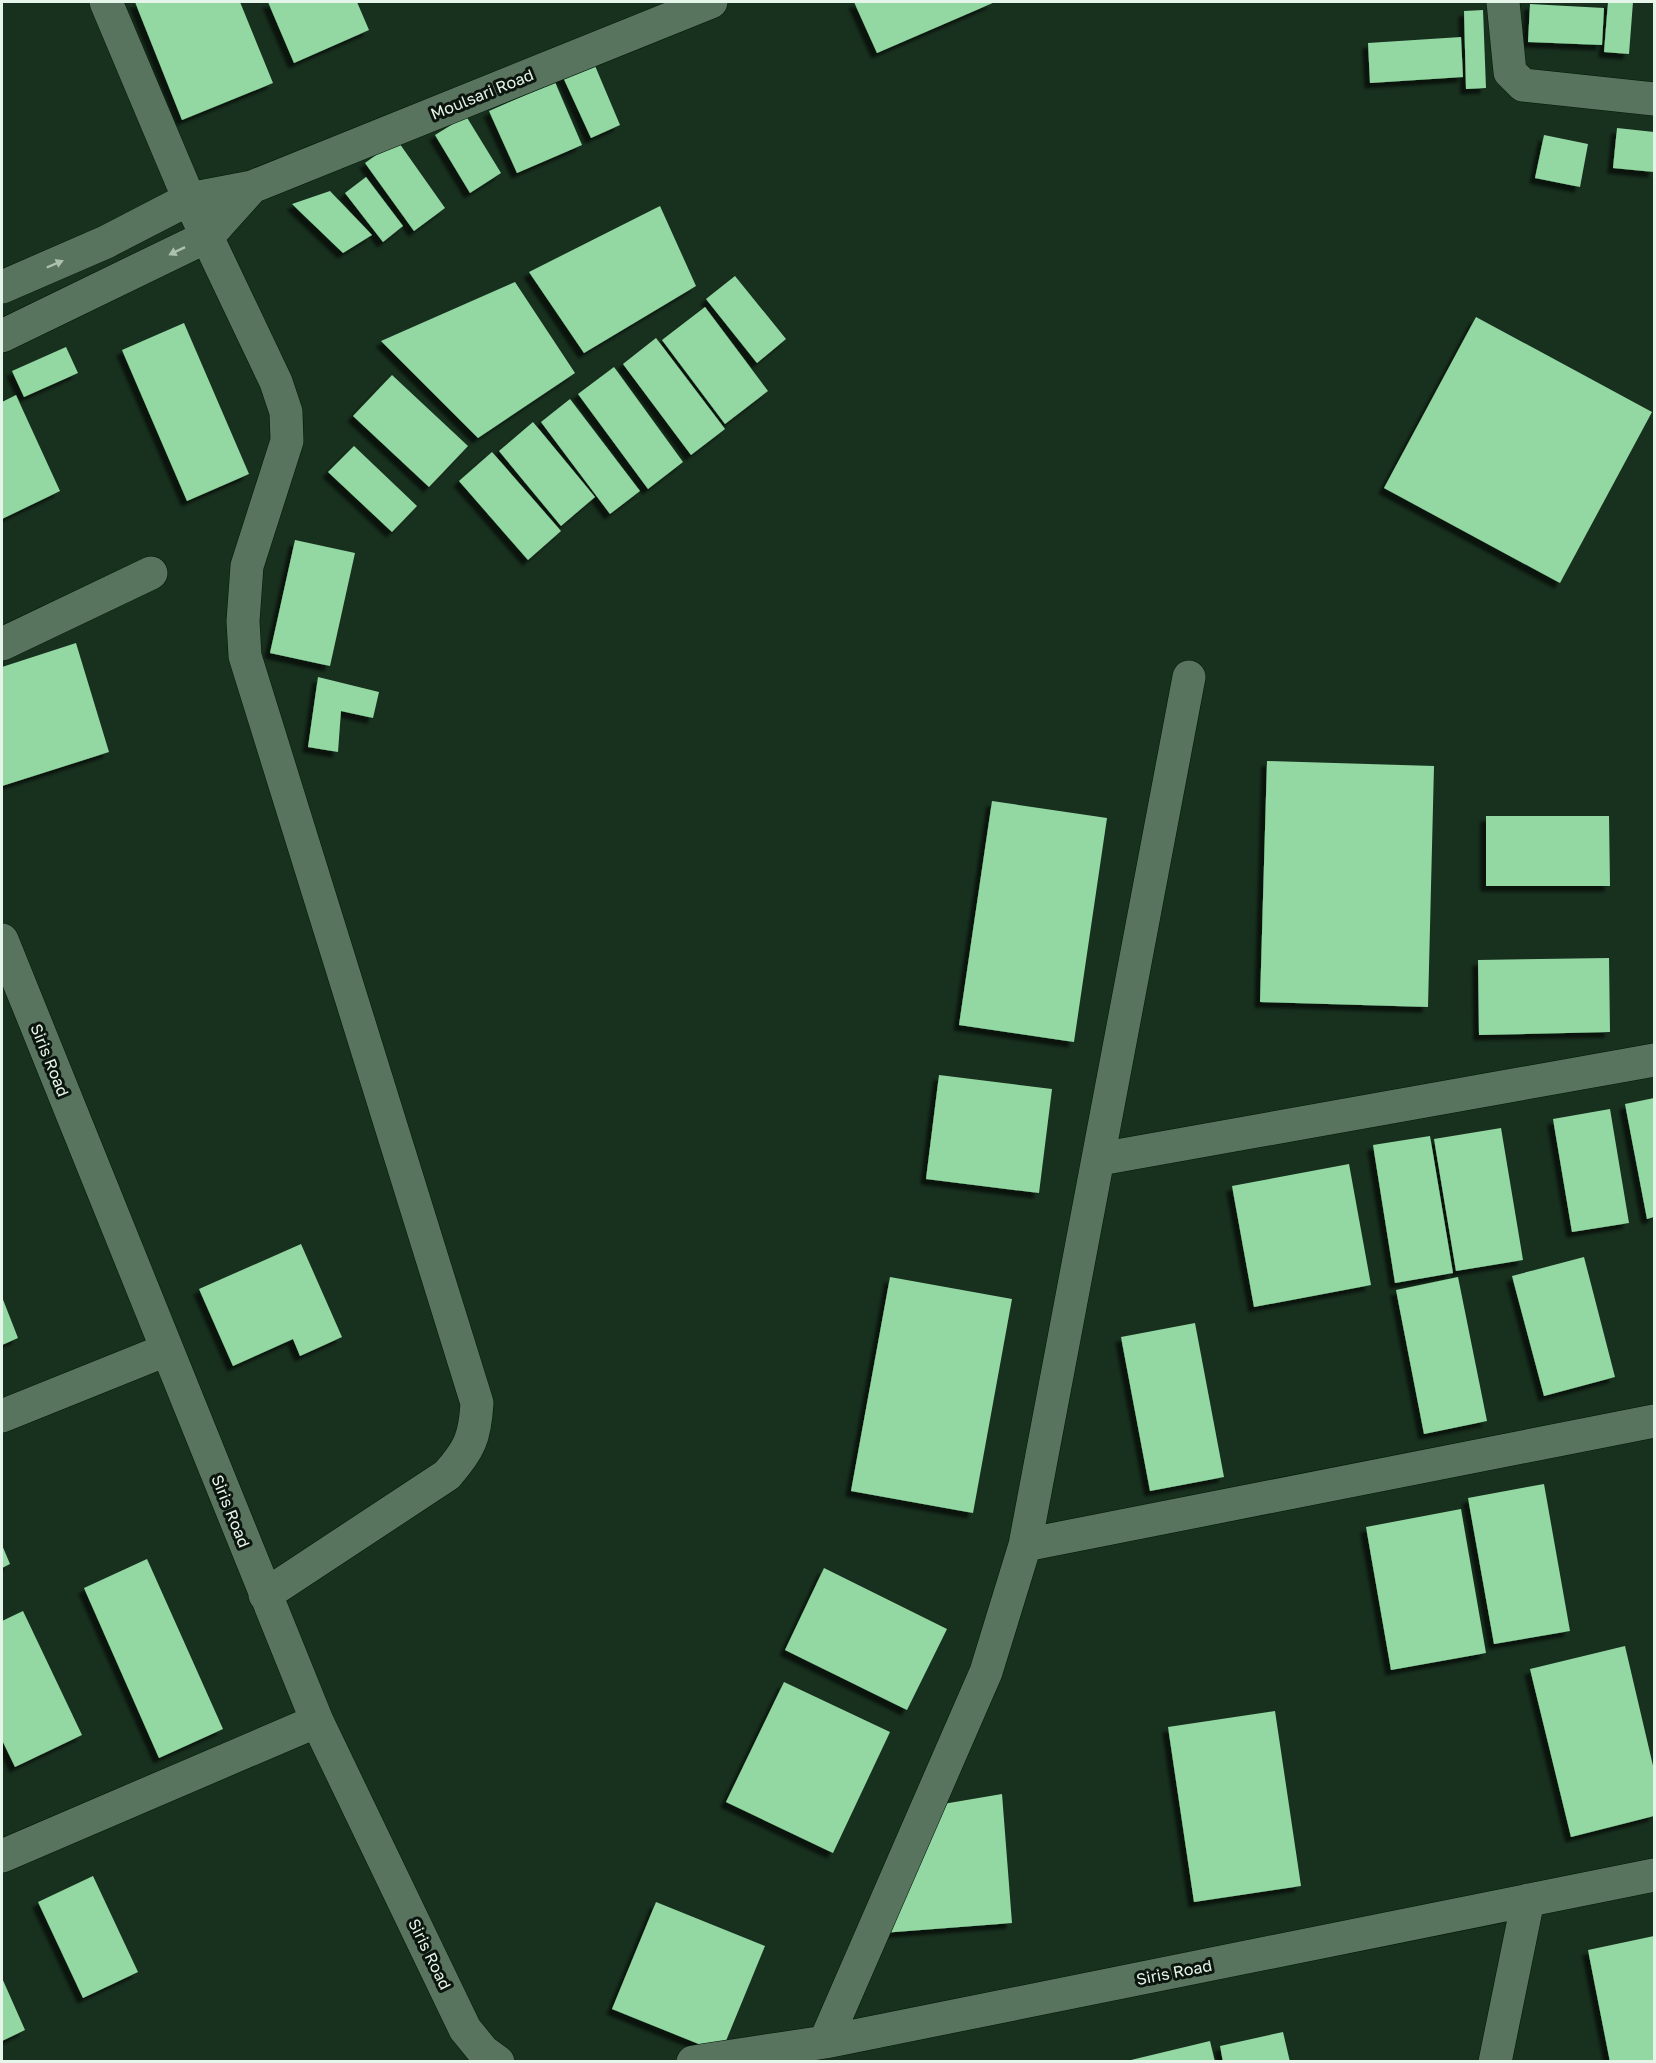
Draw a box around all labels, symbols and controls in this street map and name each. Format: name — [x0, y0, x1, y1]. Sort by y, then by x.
street label: Moulsari Road — [428, 64, 536, 124]
one-way arrow — [168, 246, 185, 255]
one-way arrow — [47, 259, 65, 269]
street label: Siris Road — [26, 1021, 74, 1099]
street label: Siris Road — [207, 1472, 255, 1550]
street label: Siris Road — [404, 1915, 456, 1993]
street label: Siris Road — [1134, 1955, 1214, 1989]

